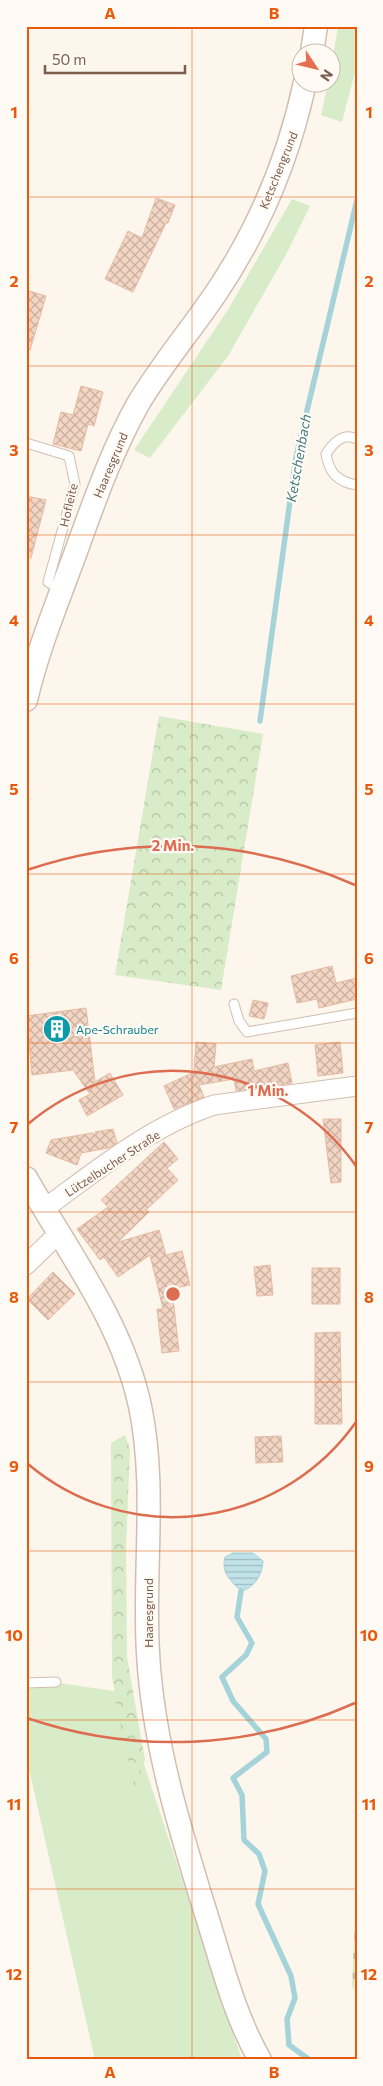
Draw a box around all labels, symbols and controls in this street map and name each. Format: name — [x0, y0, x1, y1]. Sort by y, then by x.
text: A — [104, 3, 116, 22]
text: B — [269, 3, 280, 22]
scale bar — [45, 42, 185, 74]
north arrow — [290, 42, 340, 92]
text: 50 m — [52, 50, 86, 68]
text: N — [317, 67, 337, 85]
text: 1 — [10, 102, 18, 121]
text: 1 — [365, 102, 373, 121]
street label: Ketschengrund — [256, 129, 300, 211]
text: 2 — [9, 271, 19, 290]
text: 2 — [364, 271, 374, 290]
water label: Ketschenbach — [282, 413, 314, 503]
street label: Haaresgrund — [90, 430, 130, 500]
text: 3 — [9, 440, 19, 459]
text: 3 — [364, 440, 374, 459]
street label: Hofleite — [56, 482, 80, 528]
text: 4 — [9, 610, 19, 629]
text: 4 — [364, 610, 374, 629]
text: 5 — [9, 779, 19, 798]
text: 5 — [364, 779, 374, 798]
text: 2 Min. — [152, 836, 194, 854]
text: 6 — [9, 948, 19, 967]
text: 6 — [364, 948, 374, 967]
building icon: Ape-Schrauber — [42, 1014, 72, 1044]
place label: Ape-Schrauber — [76, 1022, 159, 1036]
text: 1 Min. — [248, 1081, 288, 1099]
text: 7 — [10, 1117, 19, 1136]
text: 7 — [365, 1117, 374, 1136]
street label: Lützelbucher Straße — [62, 1127, 162, 1199]
centre of rings — [164, 1285, 182, 1303]
text: 8 — [9, 1287, 19, 1306]
text: 8 — [364, 1287, 374, 1306]
text: 9 — [9, 1456, 19, 1475]
text: 9 — [364, 1456, 374, 1475]
street label: Haaresgrund — [141, 1578, 155, 1648]
text: 10 — [5, 1625, 23, 1644]
text: 10 — [360, 1625, 378, 1644]
text: 11 — [7, 1794, 21, 1813]
text: 11 — [362, 1794, 376, 1813]
text: 12 — [6, 1964, 22, 1983]
text: 12 — [361, 1964, 377, 1983]
text: A — [104, 2062, 116, 2081]
text: B — [269, 2062, 280, 2081]

